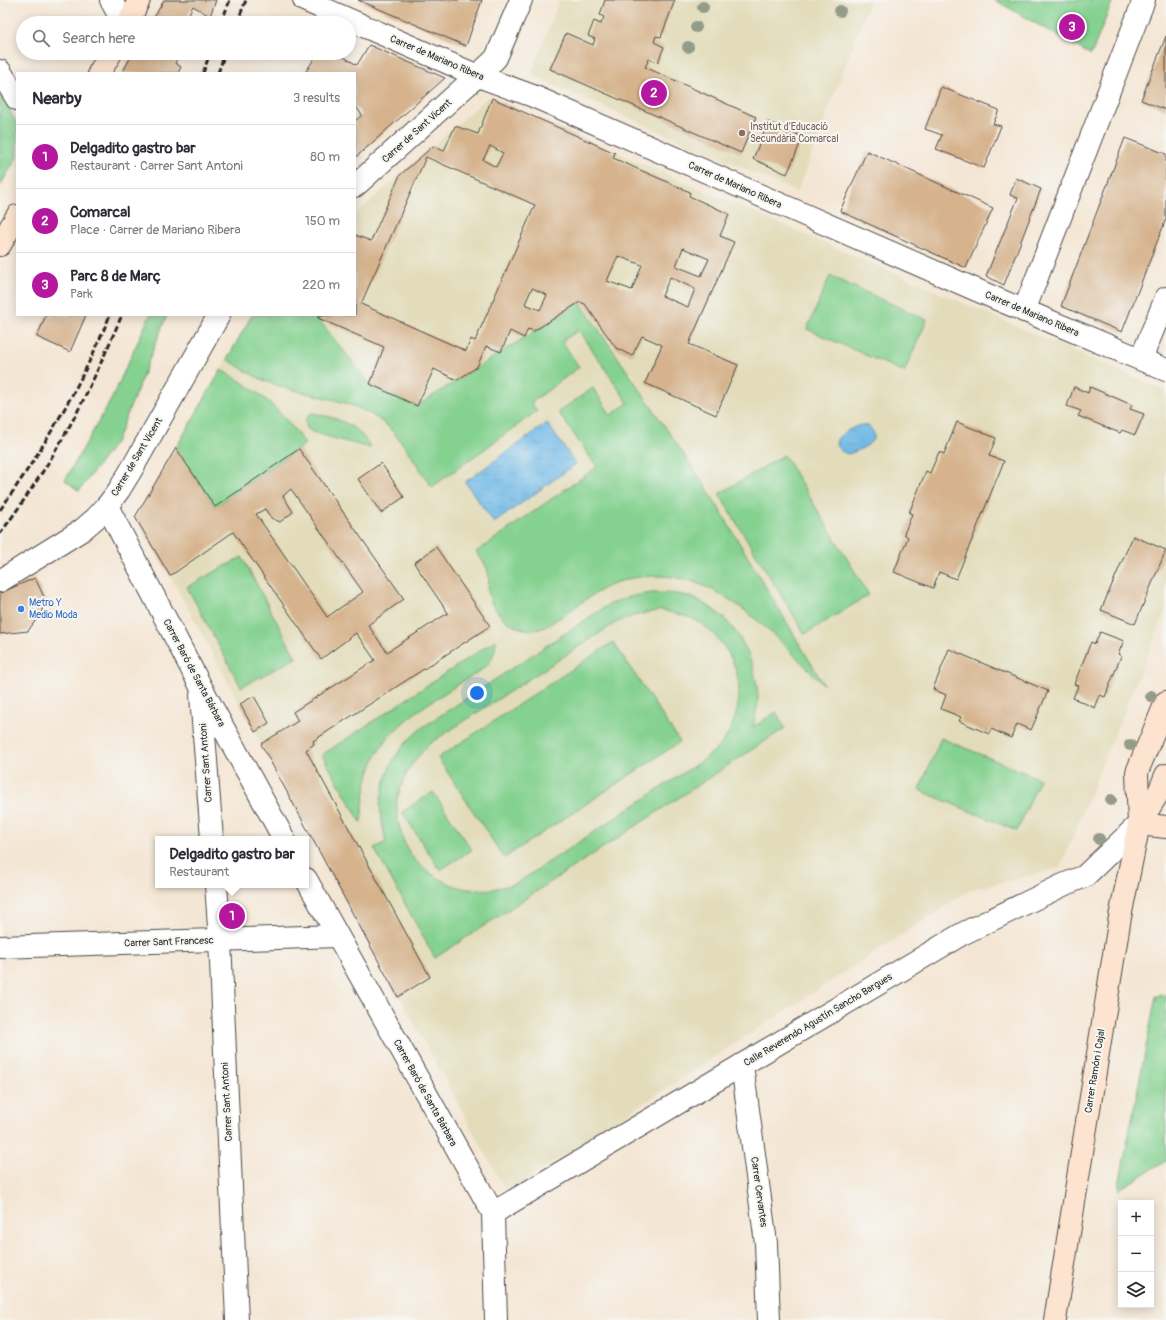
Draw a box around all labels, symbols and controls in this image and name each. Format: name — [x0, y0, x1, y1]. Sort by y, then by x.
pin: 3 — [1059, 12, 1085, 42]
search box — [16, 16, 356, 60]
icon: search — [30, 27, 52, 49]
text: Search here — [62, 29, 135, 48]
street label: Carrer de Mariano Ribera — [388, 33, 486, 83]
pin: 2 — [641, 78, 667, 108]
text: Nearby — [32, 88, 81, 109]
text: 3 results — [293, 90, 340, 106]
street label: Carrer de Sant Vicent — [380, 96, 455, 165]
place label: Institut d'Educació Secundària Comarcal — [750, 121, 839, 145]
marker: Institut d'Educació Secundària Comarcal — [737, 128, 747, 138]
text: Delgadito gastro bar — [70, 139, 196, 158]
text: 1 — [42, 149, 48, 165]
text: 80 m — [310, 149, 340, 165]
text: Restaurant · Carrer Sant Antoni — [70, 158, 243, 174]
street label: Carrer de Mariano Ribera — [686, 159, 784, 211]
text: Comarcal — [70, 203, 131, 222]
text: 2 — [41, 213, 49, 229]
text: 150 m — [305, 213, 340, 229]
text: Place · Carrer de Mariano Ribera — [70, 222, 241, 238]
text: Parc 8 de Març — [70, 267, 161, 286]
text: 3 — [41, 277, 49, 293]
text: 220 m — [302, 277, 340, 293]
text: Park — [70, 286, 93, 302]
street label: Carrer de Mariano Ribera — [983, 289, 1081, 339]
street label: Carrer de Sant Vicent — [109, 415, 166, 499]
place label: Metro Y Medio Moda — [29, 597, 78, 621]
marker: Metro Y Medio Moda — [16, 604, 26, 614]
street label: Carrer Baró de Santa Bárbara — [160, 617, 228, 729]
your location — [467, 683, 487, 703]
street label: Carrer Sant Antoni — [197, 723, 215, 803]
popup — [155, 836, 309, 888]
text: Delgadito gastro bar — [169, 845, 295, 864]
text: Restaurant — [169, 864, 229, 880]
pin: 1 — [219, 901, 245, 931]
street label: Carrer Sant Francesc — [124, 934, 214, 950]
street label: Calle Reverendo Agustín Sancho Bargues — [742, 971, 895, 1069]
street label: Carrer Ramón i Cajal — [1082, 1028, 1108, 1114]
street label: Carrer Baró de Santa Bárbara — [391, 1037, 460, 1149]
street label: Carrer Sant Antoni — [219, 1062, 235, 1142]
street label: Carrer Cervantes — [748, 1156, 770, 1228]
map controls — [1118, 1200, 1154, 1308]
button: + — [1118, 1200, 1154, 1236]
button: − — [1118, 1236, 1154, 1272]
button: layers — [1118, 1272, 1154, 1308]

